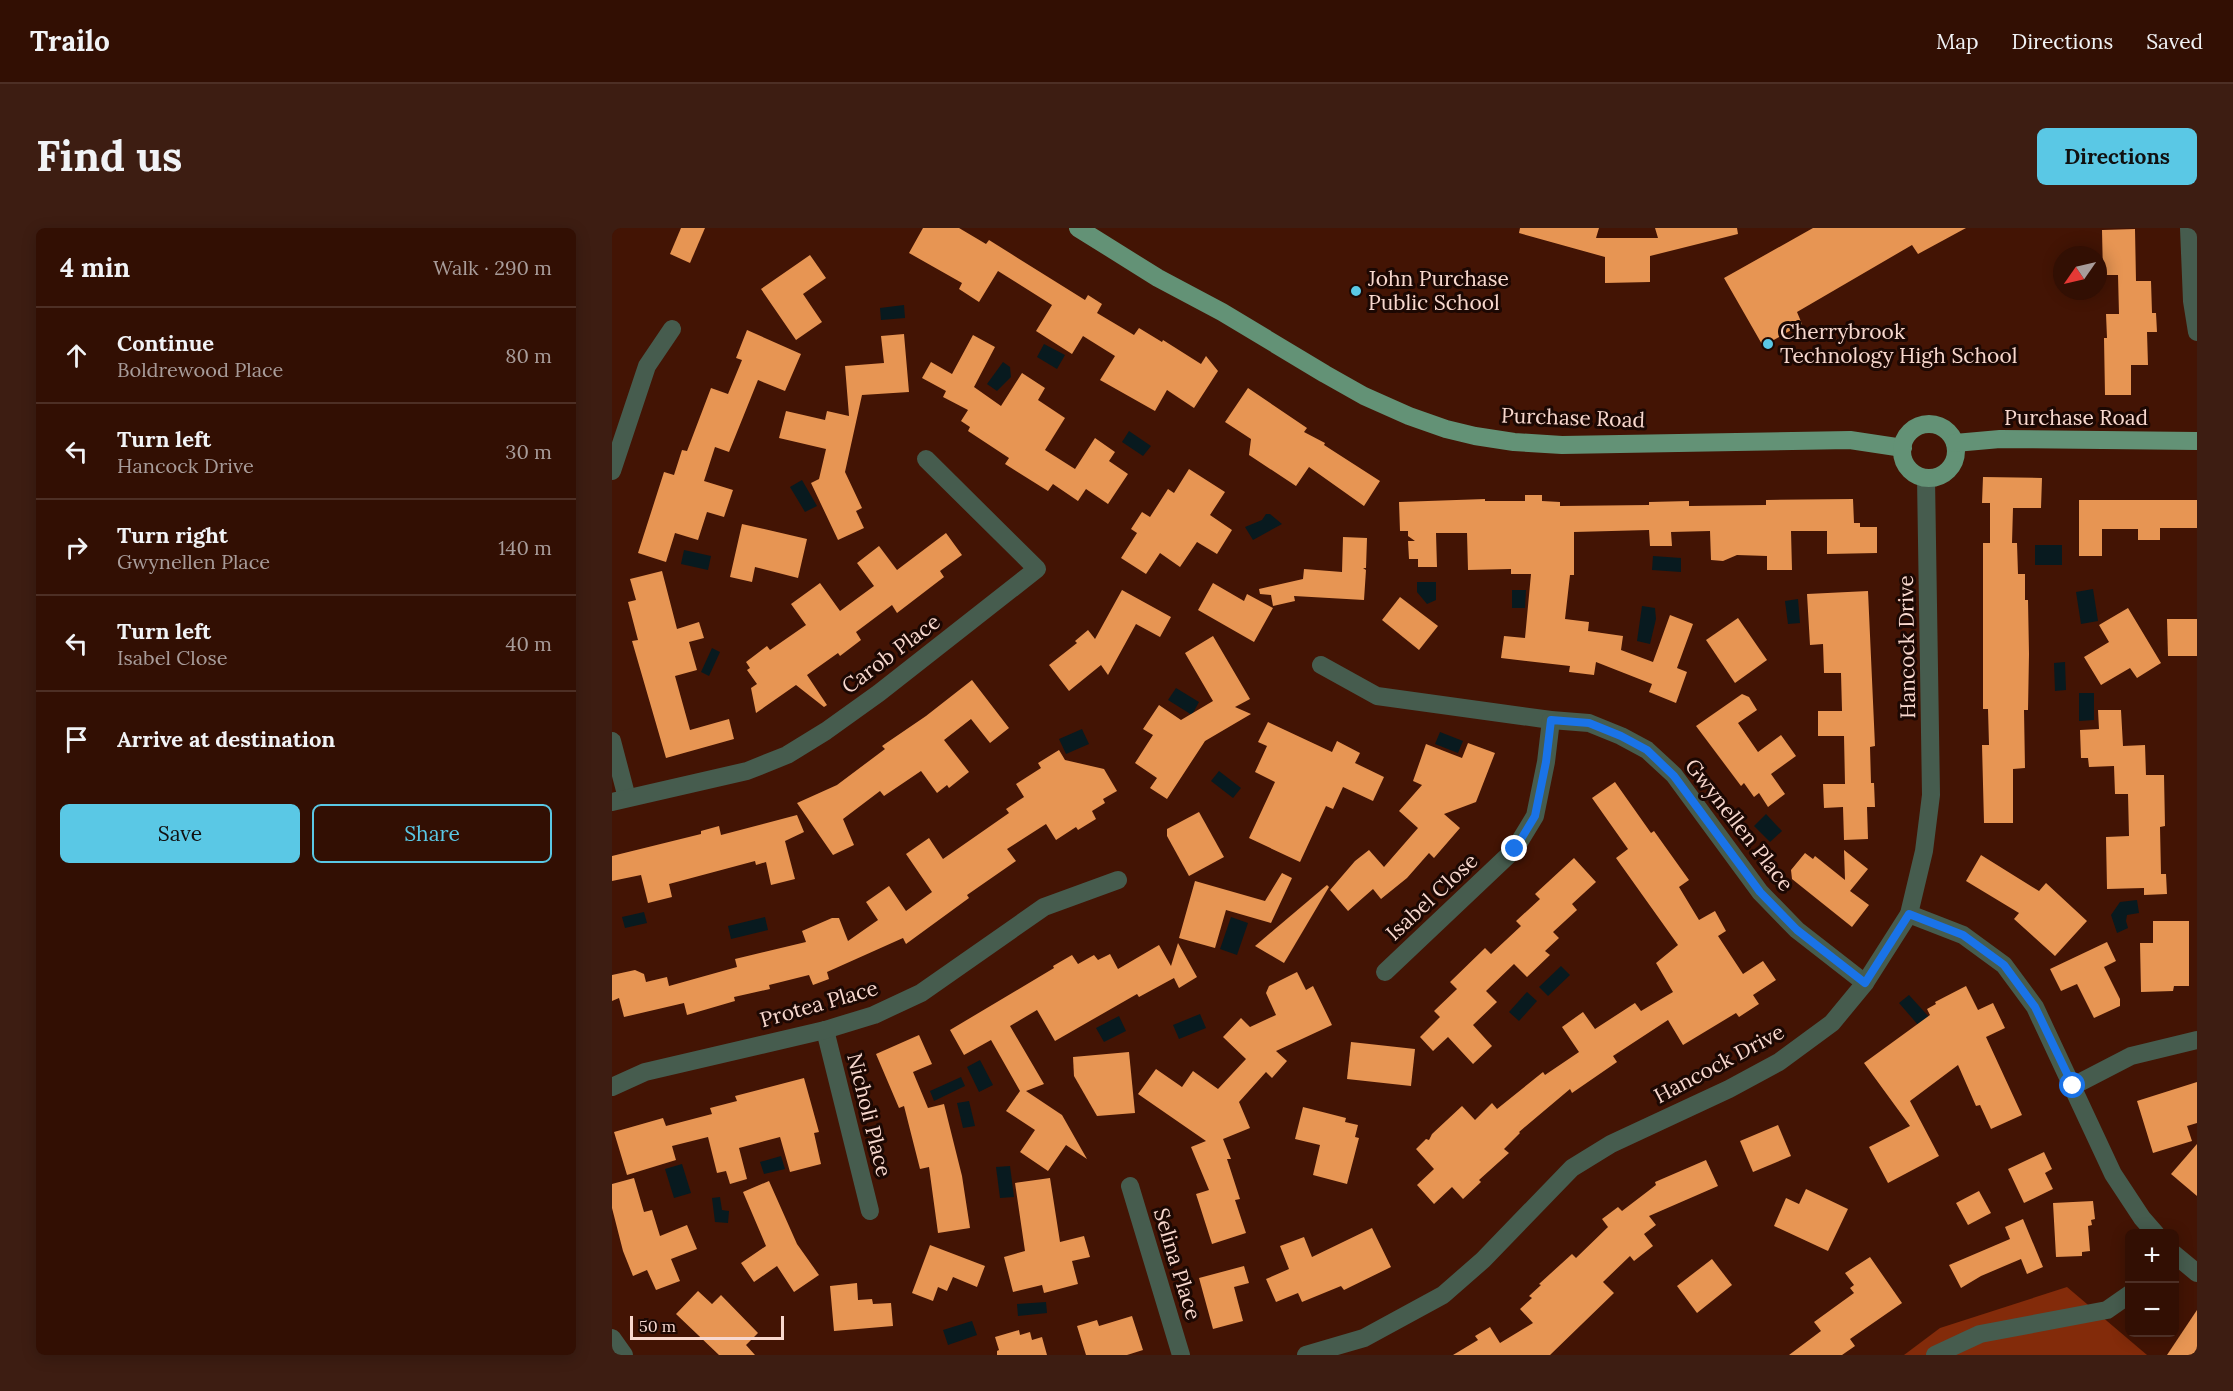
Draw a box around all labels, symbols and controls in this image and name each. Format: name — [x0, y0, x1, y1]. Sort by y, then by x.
text: Trailo — [30, 23, 110, 59]
text: Map — [1936, 28, 1979, 55]
text: Directions — [2012, 28, 2113, 55]
text: Saved — [2146, 28, 2203, 55]
button: Directions — [2037, 128, 2197, 185]
text: Find us — [36, 129, 182, 183]
north arrow — [2053, 246, 2107, 300]
text: 4 min — [60, 251, 130, 284]
text: Walk · 290 m — [433, 255, 552, 280]
place label: John Purchase Public School — [1367, 265, 1509, 316]
marker: John Purchase Public School — [1349, 284, 1363, 298]
place label: Cherrybrook Technology High School — [1780, 318, 2017, 369]
text: Continue — [117, 329, 214, 357]
marker: Cherrybrook Technology High School — [1761, 337, 1775, 351]
icon: ahead — [60, 339, 93, 372]
text: 80 m — [505, 343, 552, 368]
text: Boldrewood Place — [117, 357, 283, 382]
street label: Purchase Road — [1501, 401, 1646, 434]
street label: Purchase Road — [2004, 404, 2148, 431]
text: Turn left — [117, 425, 211, 453]
icon: left — [60, 435, 93, 468]
text: 30 m — [505, 439, 552, 464]
text: Hancock Drive — [117, 453, 254, 478]
text: Turn right — [117, 521, 228, 549]
icon: right — [60, 531, 93, 564]
text: 140 m — [498, 535, 552, 560]
text: Gwynellen Place — [117, 549, 270, 574]
street label: Hancock Drive — [1892, 575, 1921, 719]
street label: Carob Place — [836, 608, 945, 699]
text: Turn left — [117, 617, 211, 645]
icon: left — [60, 627, 93, 660]
text: 40 m — [506, 631, 552, 656]
text: Isabel Close — [117, 645, 228, 670]
icon: arrive — [60, 723, 93, 756]
text: Arrive at destination — [117, 725, 335, 753]
street label: Gwynellen Place — [1679, 753, 1800, 896]
button: Save — [60, 804, 300, 863]
button: Share — [312, 804, 552, 863]
route end — [1501, 835, 1527, 861]
street label: Isabel Close — [1380, 847, 1483, 946]
street label: Protea Place — [757, 974, 881, 1033]
street label: Hancock Drive — [1649, 1018, 1789, 1109]
street label: Nicholi Place — [841, 1050, 898, 1180]
route start — [2059, 1072, 2085, 1098]
street label: Selina Place — [1148, 1205, 1207, 1323]
map controls — [2125, 1229, 2179, 1337]
button: + — [2125, 1229, 2179, 1283]
button: − — [2125, 1283, 2179, 1337]
scale bar — [630, 1313, 784, 1340]
text: 50 m — [639, 1316, 676, 1336]

